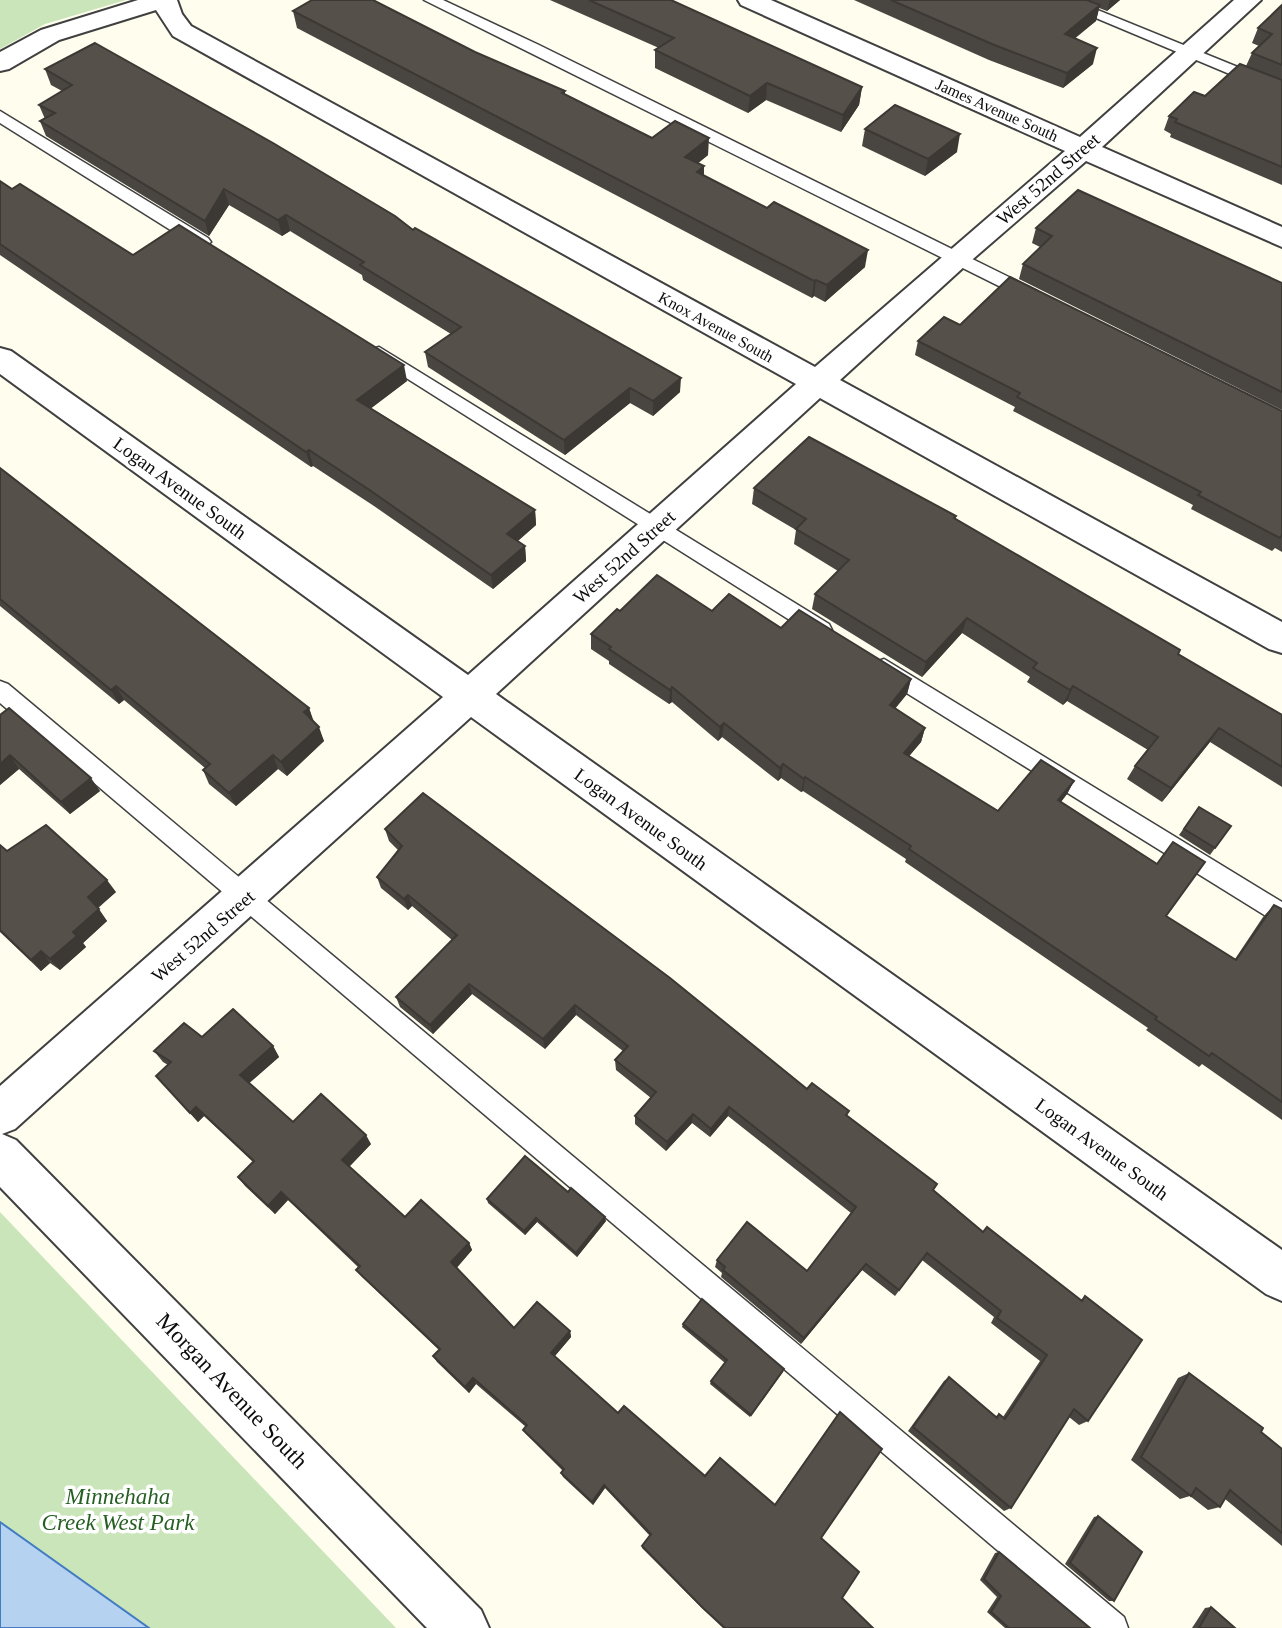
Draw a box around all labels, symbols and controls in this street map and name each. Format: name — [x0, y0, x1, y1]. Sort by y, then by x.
street label: James Avenue South — [933, 75, 1061, 145]
street label: West 52nd Street — [992, 128, 1104, 229]
street label: Knox Avenue South — [656, 288, 776, 366]
street label: Logan Avenue South — [110, 433, 251, 544]
street label: West 52nd Street — [569, 505, 680, 608]
street label: Logan Avenue South — [571, 764, 712, 875]
street label: West 52nd Street — [147, 885, 259, 986]
street label: Logan Avenue South — [1032, 1094, 1173, 1205]
street label: Morgan Avenue South — [151, 1308, 313, 1474]
park label: Minnehaha Creek West Park — [42, 1484, 195, 1535]

